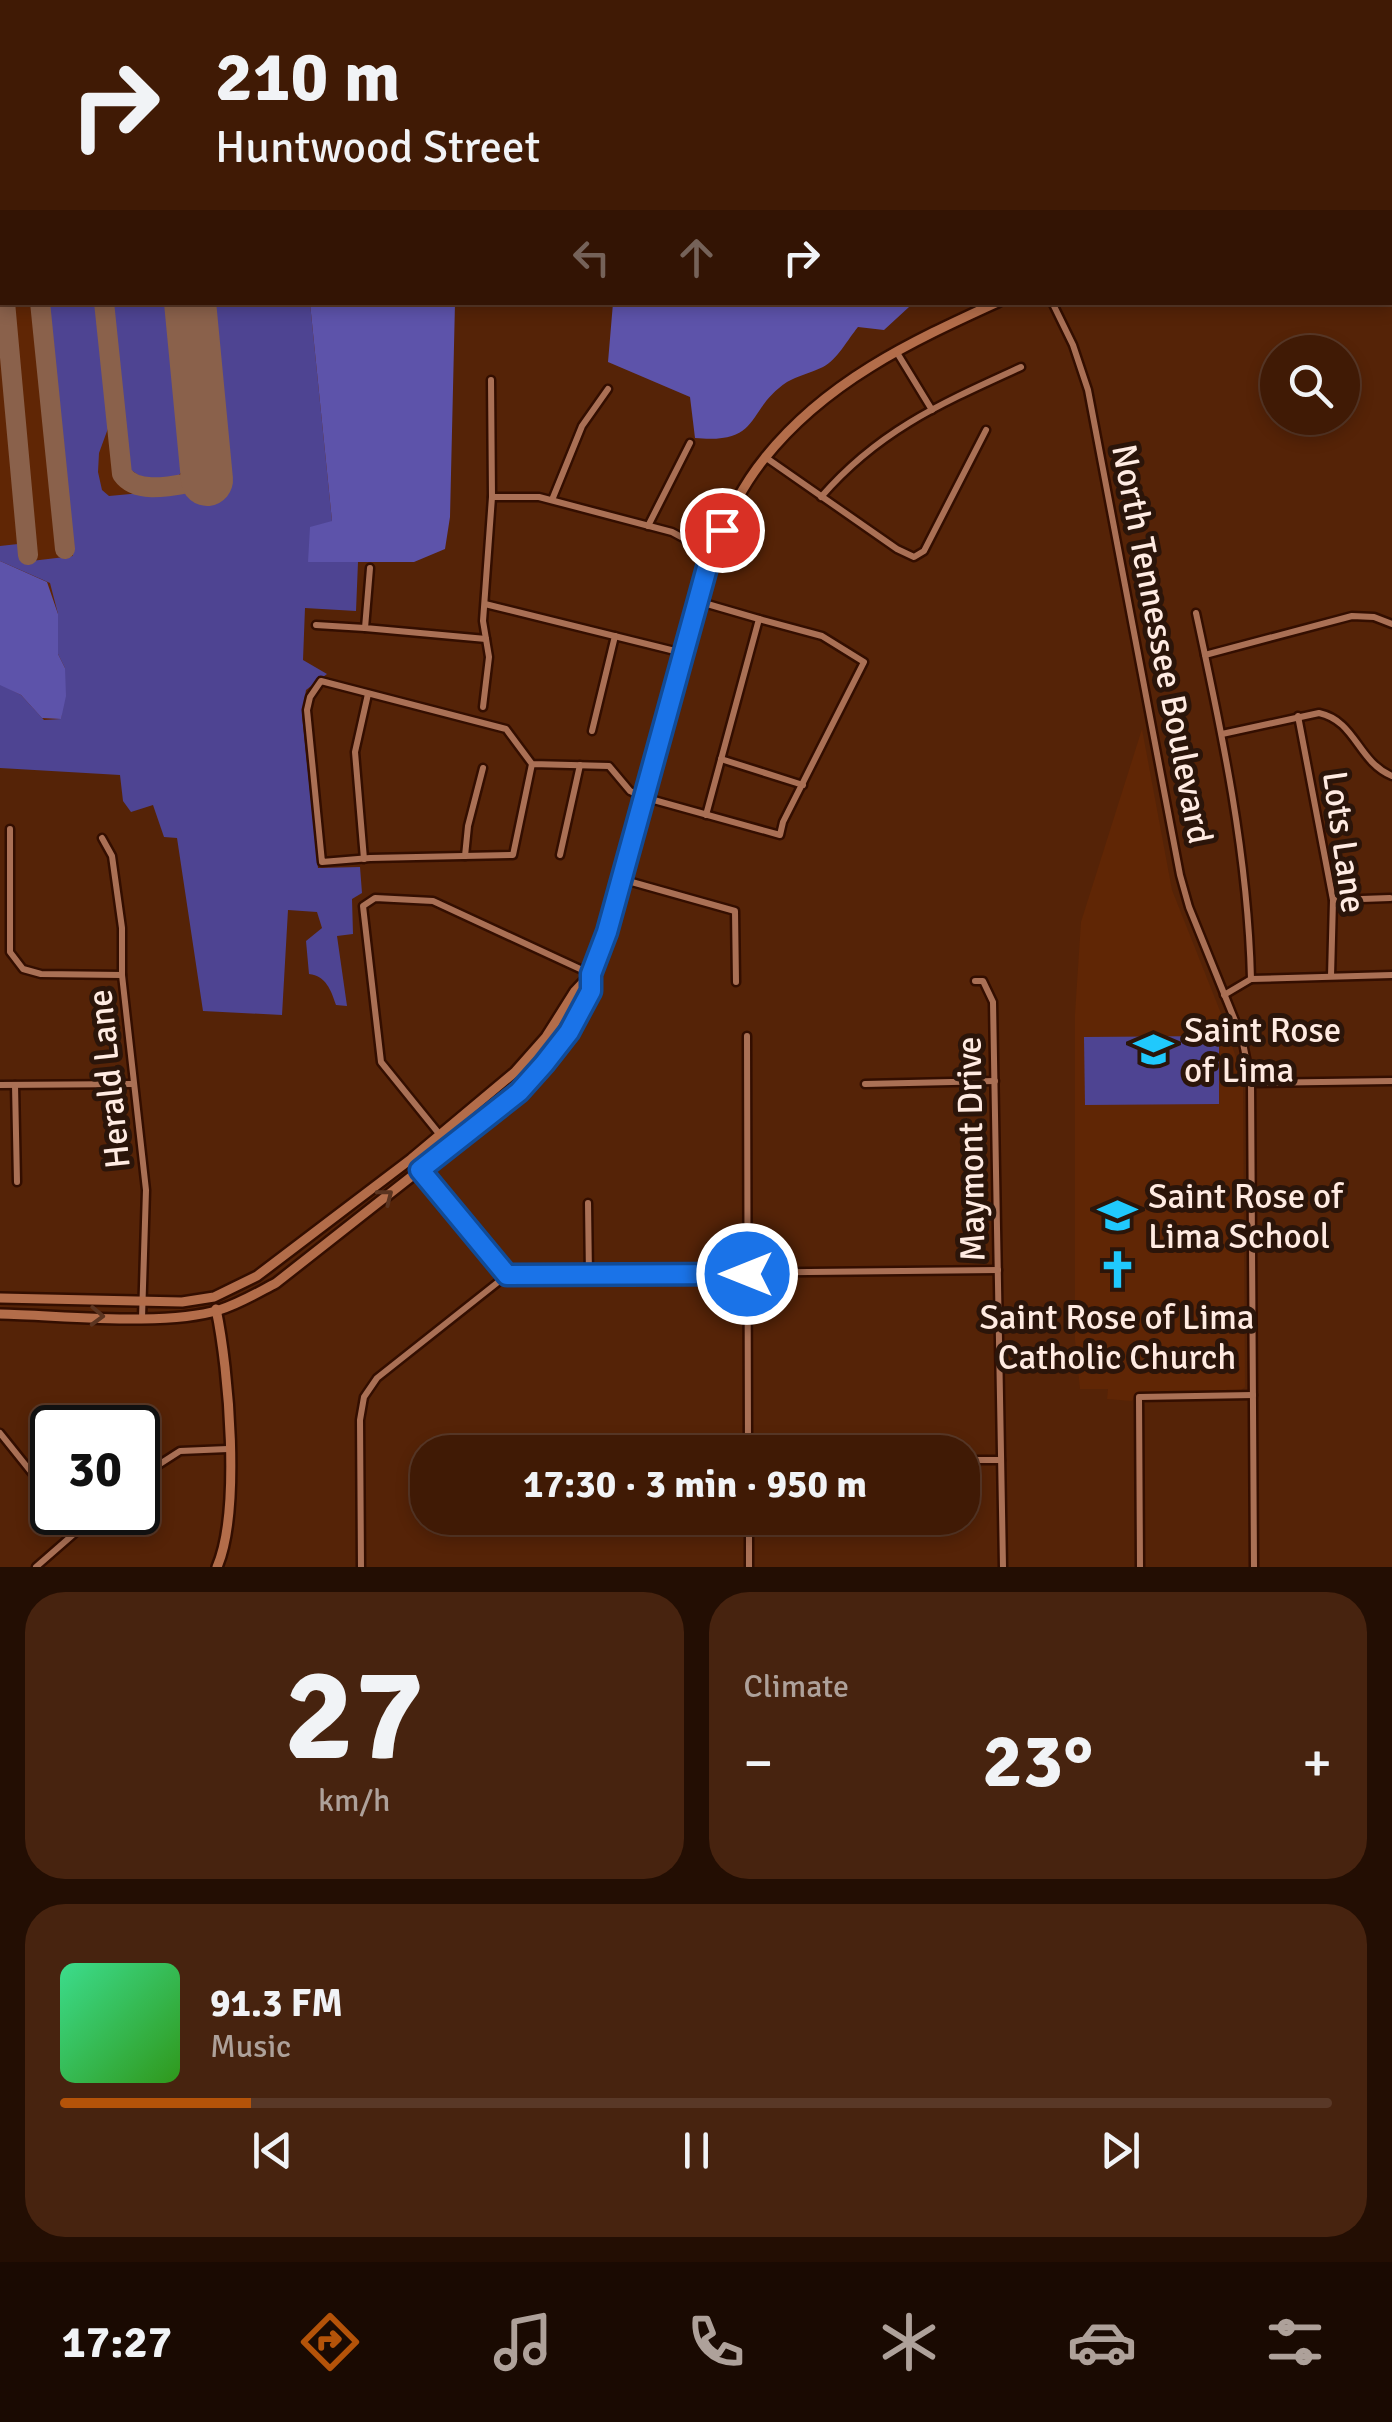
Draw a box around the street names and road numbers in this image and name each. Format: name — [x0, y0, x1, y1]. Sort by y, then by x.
street label: North Tennessee Boulevard — [1102, 441, 1222, 847]
street label: Lots Lane — [1313, 768, 1375, 916]
street label: Herald Lane — [78, 987, 140, 1171]
street label: Maymont Drive — [948, 1036, 994, 1262]

